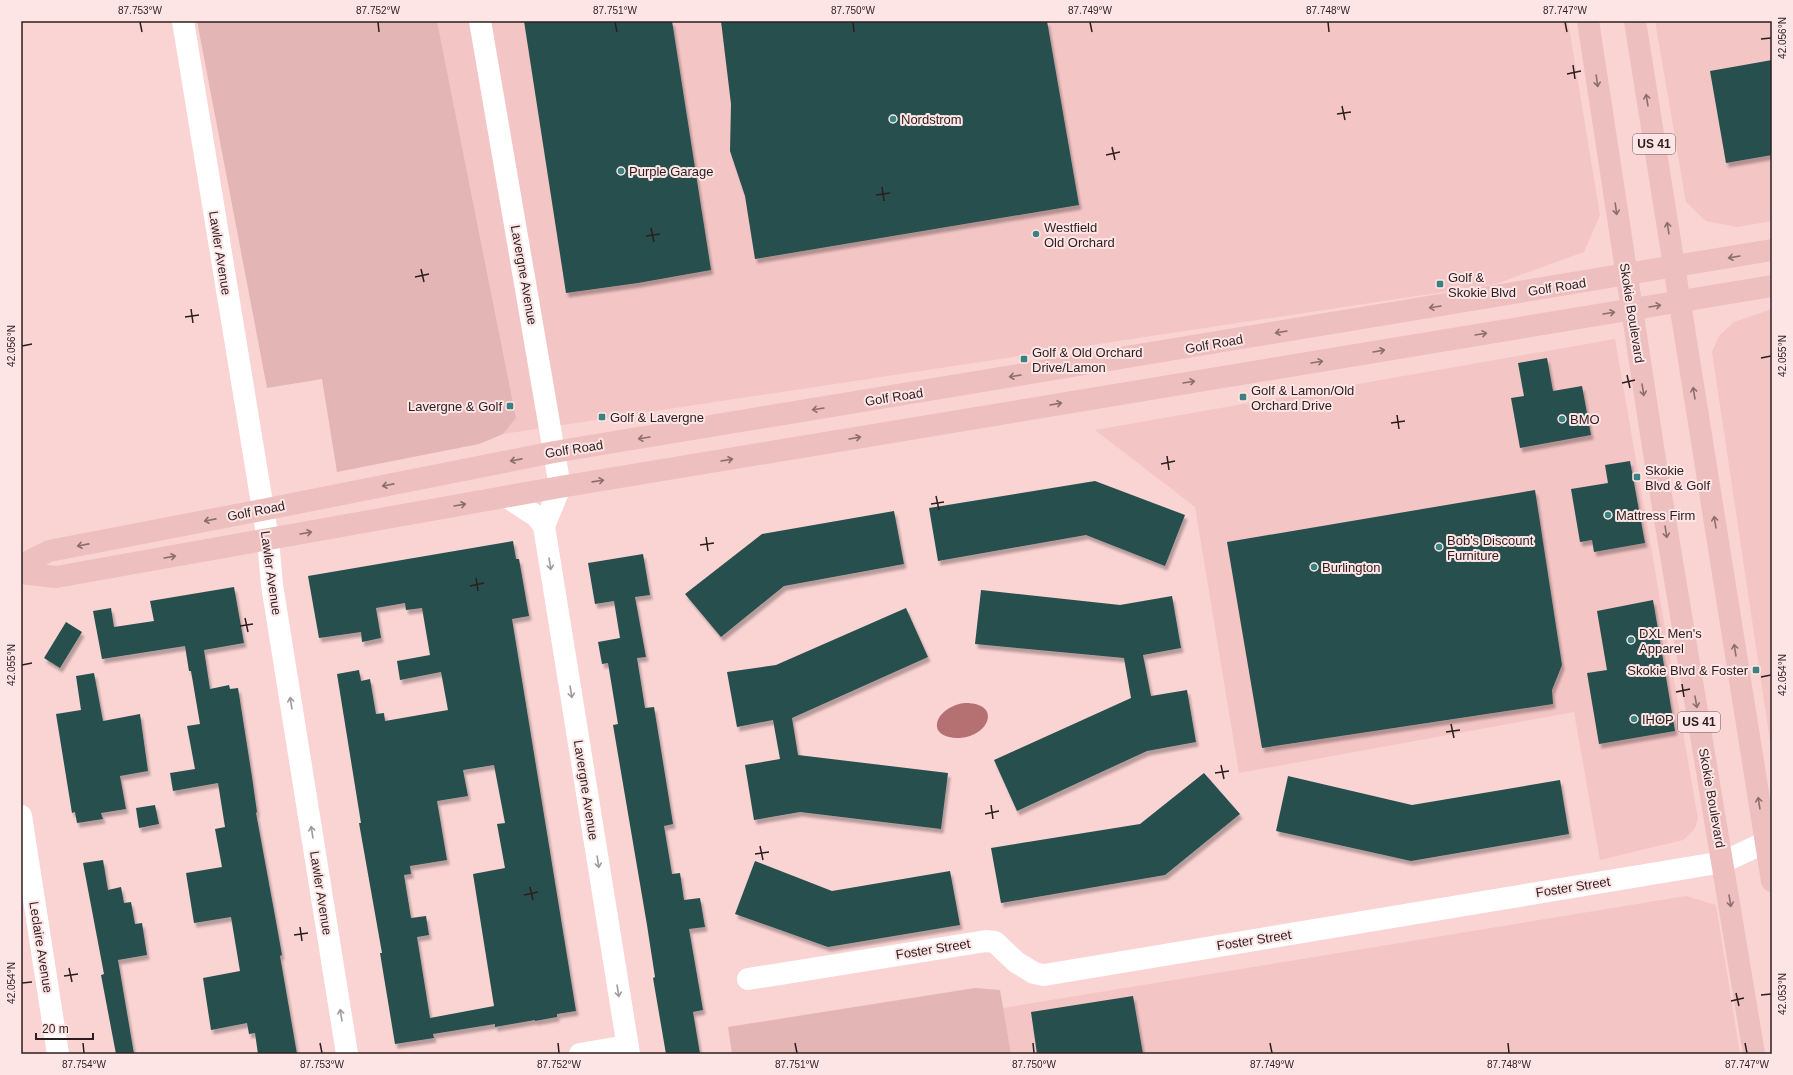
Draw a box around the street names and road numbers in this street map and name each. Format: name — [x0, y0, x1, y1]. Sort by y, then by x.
road number: US 41 — [1633, 134, 1675, 154]
street label: Lawler Avenue — [206, 210, 234, 296]
street label: Lavergne Avenue — [508, 224, 540, 326]
street label: Skokie Boulevard — [1617, 262, 1647, 364]
street label: Golf Road — [1527, 275, 1587, 299]
street label: Golf Road — [1184, 332, 1244, 356]
street label: Golf Road — [864, 385, 924, 409]
street label: Golf Road — [544, 437, 604, 461]
street label: Golf Road — [226, 498, 286, 524]
street label: Lawler Avenue — [258, 530, 284, 616]
road number: US 41 — [1678, 712, 1720, 732]
street label: Lavergne Avenue — [571, 739, 601, 841]
street label: Skokie Boulevard — [1696, 747, 1728, 849]
street label: Lawler Avenue — [307, 850, 335, 936]
street label: Foster Street — [1535, 874, 1612, 900]
street label: Leclaire Avenue — [26, 900, 56, 994]
street label: Foster Street — [1216, 927, 1293, 953]
street label: Foster Street — [895, 936, 972, 962]

